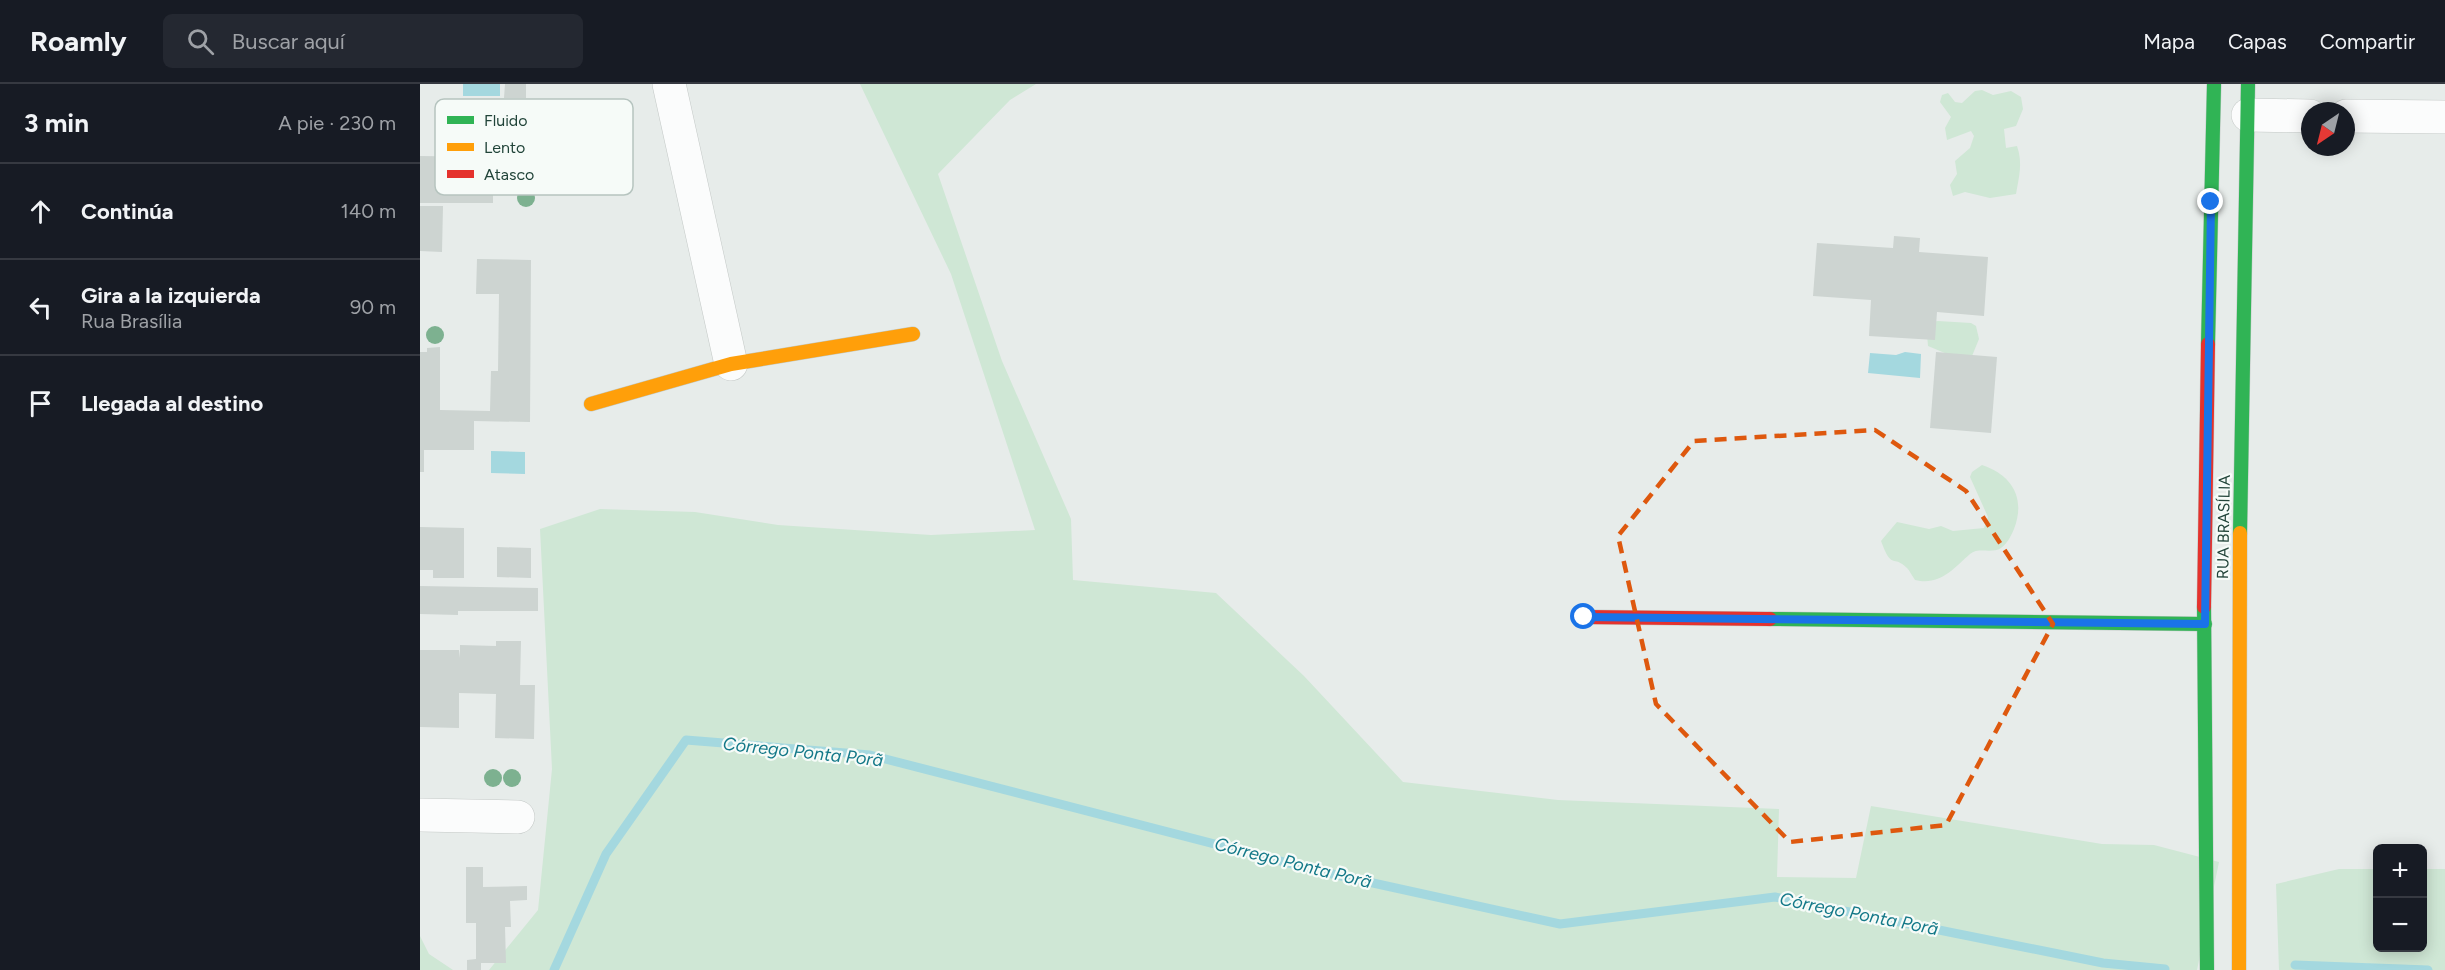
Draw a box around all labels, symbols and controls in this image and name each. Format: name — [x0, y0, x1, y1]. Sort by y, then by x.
search box — [163, 14, 583, 68]
text: Roamly — [30, 24, 127, 58]
icon: search — [184, 25, 217, 58]
text: Buscar aquí — [232, 28, 345, 55]
text: Mapa — [2143, 29, 2195, 54]
text: Capas — [2228, 29, 2287, 54]
text: Compartir — [2320, 29, 2415, 54]
legend — [435, 99, 633, 195]
north arrow — [2301, 102, 2355, 156]
text: 3 min — [24, 107, 89, 139]
text: A pie · 230 m — [278, 111, 396, 135]
text: Fluido — [484, 111, 528, 130]
text: Lento — [484, 138, 525, 157]
text: Atasco — [484, 165, 534, 184]
route end — [2197, 188, 2223, 214]
icon: ahead — [24, 195, 57, 228]
text: Continúa — [81, 198, 174, 225]
text: 140 m — [341, 199, 396, 223]
text: Gira a la izquierda — [81, 282, 261, 309]
icon: left — [24, 291, 57, 324]
text: 90 m — [350, 295, 396, 319]
text: Rua Brasília — [81, 309, 182, 333]
icon: arrive — [24, 387, 57, 420]
text: Llegada al destino — [81, 390, 263, 417]
street label: RUA BRASÍLIA — [2213, 474, 2234, 579]
route start — [1570, 603, 1596, 629]
water label: Córrego Ponta Porã — [722, 733, 885, 771]
water label: Córrego Ponta Porã — [1212, 833, 1374, 893]
map controls — [2373, 844, 2427, 952]
button: + — [2373, 844, 2427, 898]
water label: Córrego Ponta Porã — [1778, 888, 1941, 940]
button: − — [2373, 898, 2427, 952]

